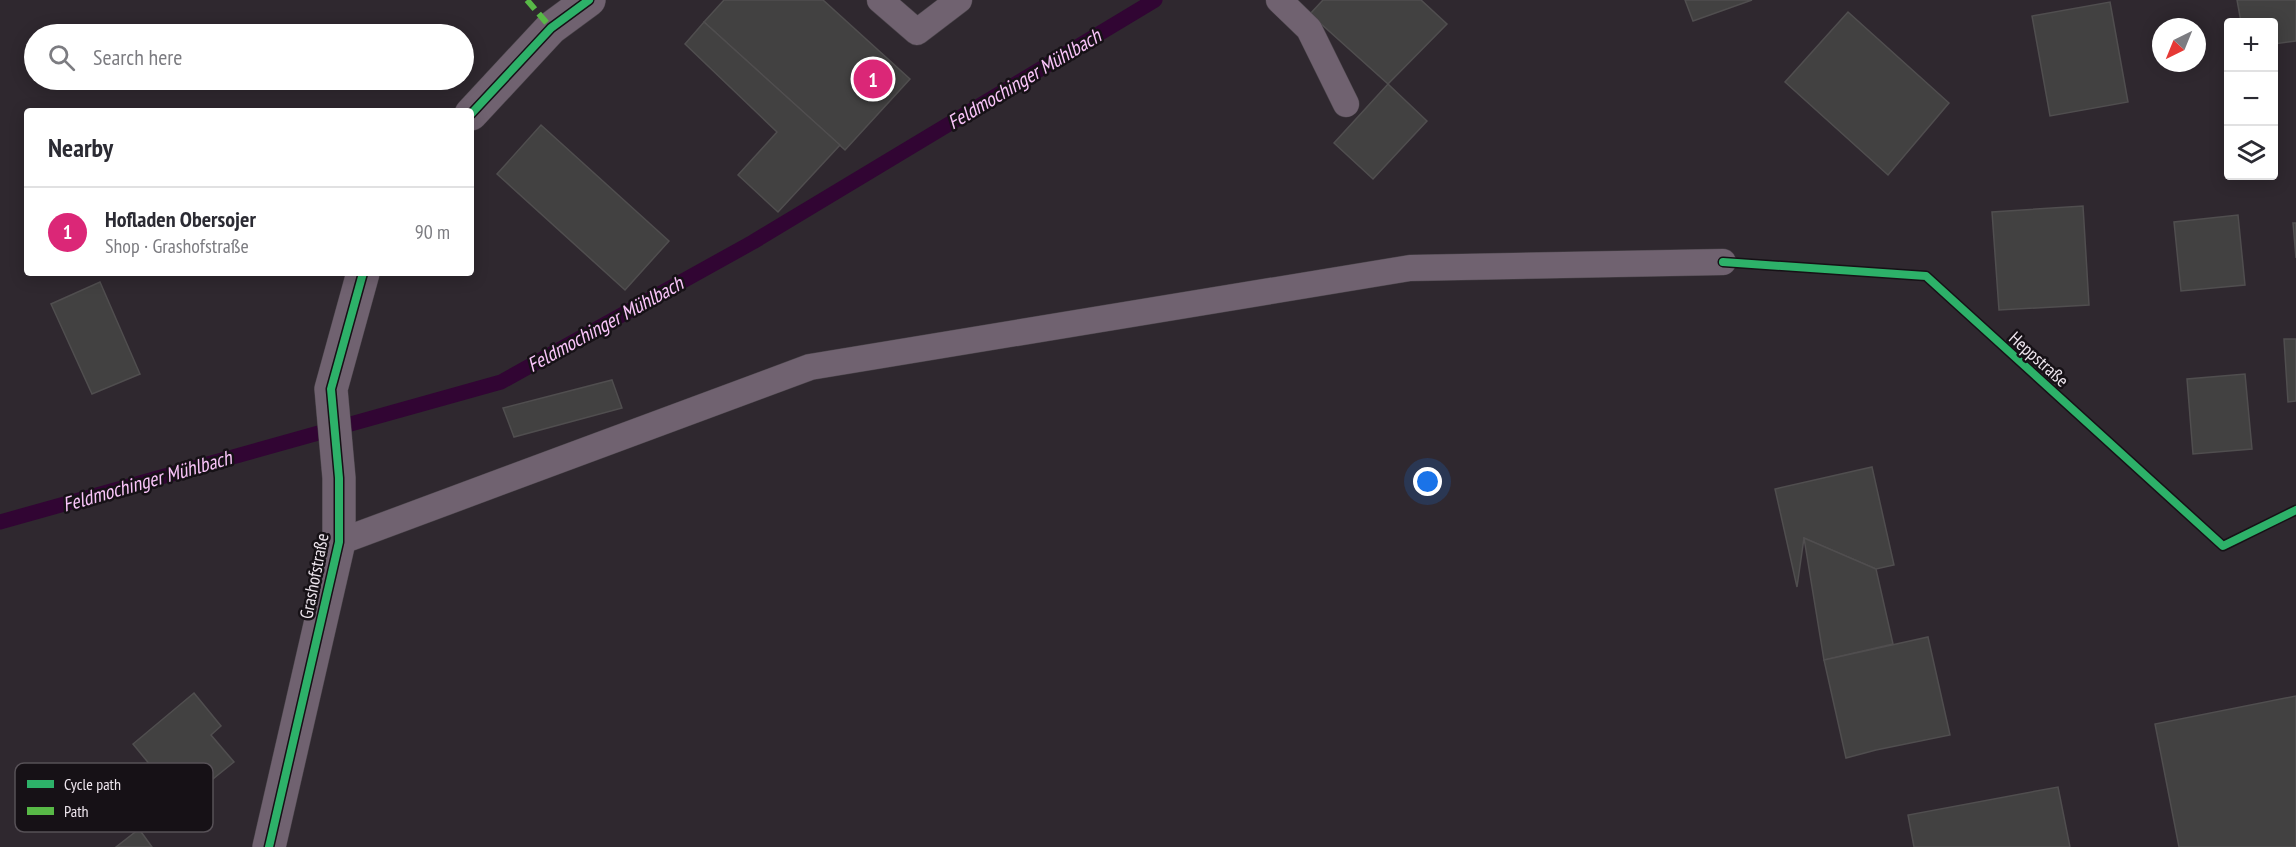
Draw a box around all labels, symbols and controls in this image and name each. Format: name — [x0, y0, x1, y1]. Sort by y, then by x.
north arrow — [2152, 18, 2206, 72]
map controls — [2224, 18, 2278, 180]
button: + — [2224, 18, 2278, 72]
water label: Feldmochinger Mühlbach — [942, 22, 1107, 135]
search box — [24, 24, 474, 90]
icon: search — [45, 41, 78, 74]
text: Search here — [93, 43, 182, 71]
pin: 1 — [854, 56, 892, 101]
button: − — [2224, 72, 2278, 126]
button: layers — [2224, 126, 2278, 180]
text: Nearby — [48, 131, 113, 164]
text: Hofladen Obersojer — [105, 205, 256, 233]
text: 1 — [63, 219, 72, 245]
text: 90 m — [415, 219, 450, 245]
text: Shop · Grashofstraße — [105, 233, 249, 259]
water label: Feldmochinger Mühlbach — [522, 270, 689, 378]
street label: Heppstraße — [2004, 326, 2074, 392]
water label: Feldmochinger Mühlbach — [59, 444, 236, 518]
your location — [1413, 467, 1442, 496]
street label: Grashofstraße — [294, 531, 334, 621]
legend — [15, 763, 213, 832]
text: Cycle path — [64, 774, 121, 794]
text: Path — [64, 801, 89, 821]

